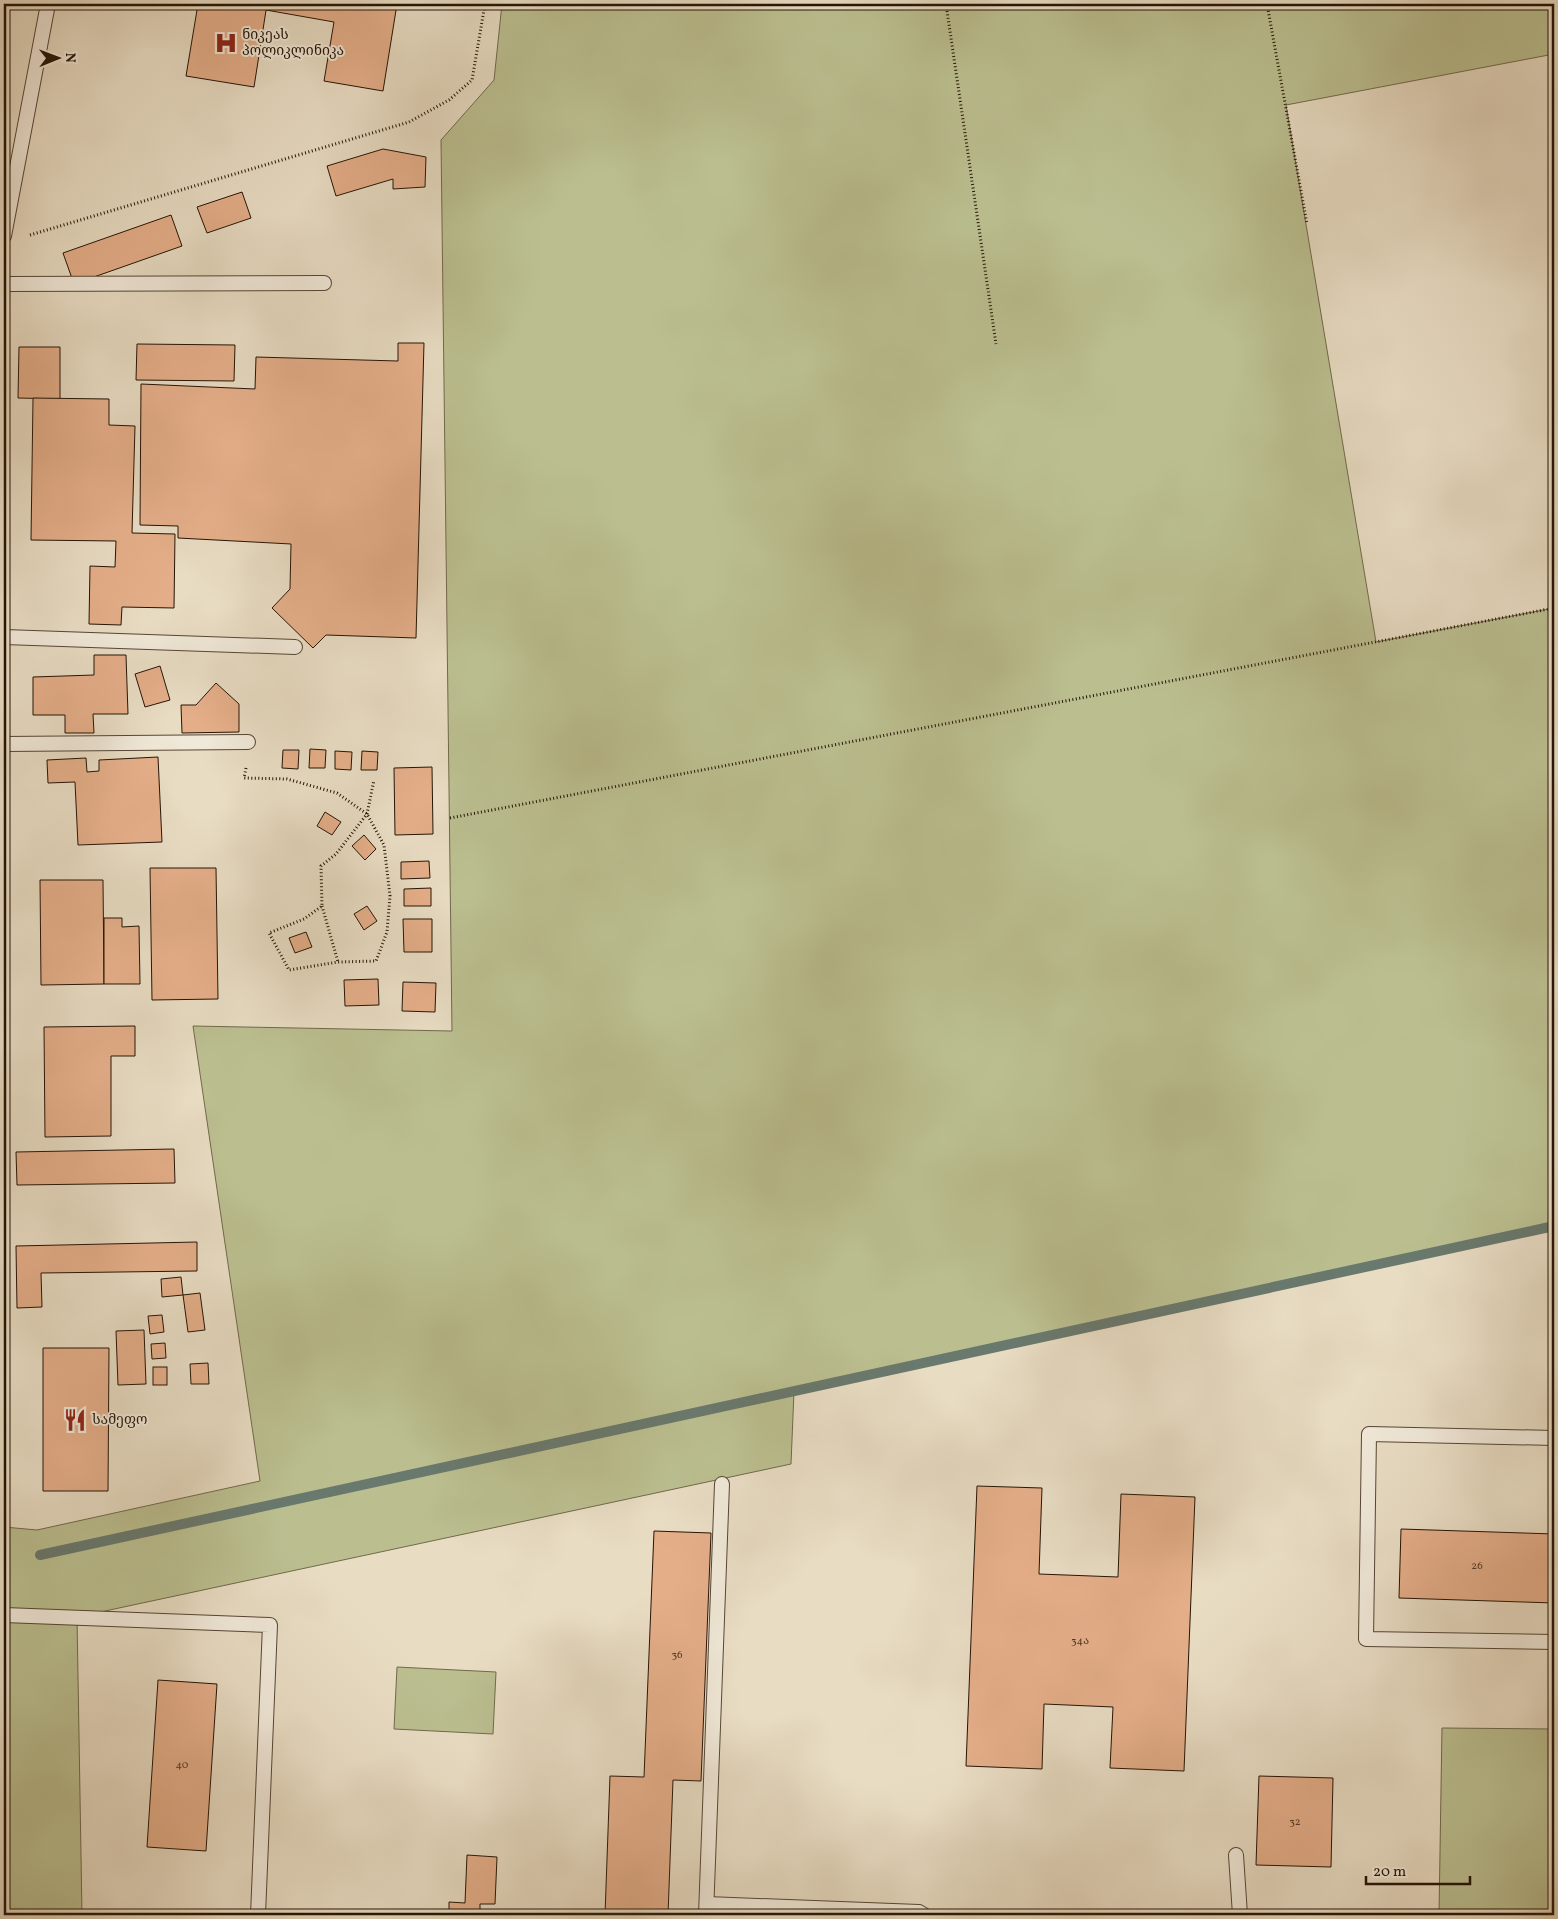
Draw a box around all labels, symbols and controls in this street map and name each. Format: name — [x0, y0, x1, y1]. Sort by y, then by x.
place label: ნიკეას პოლიკლინიკა — [242, 26, 344, 61]
hospital icon: ნიკეას პოლიკლინიკა — [213, 30, 239, 56]
north arrow — [32, 32, 82, 82]
text: N — [60, 53, 79, 63]
restaurant icon: სამეფო — [62, 1407, 88, 1433]
place label: სამეფო — [92, 1411, 147, 1430]
house number: 26 — [1471, 1559, 1483, 1574]
house number: 34ა — [1071, 1634, 1089, 1649]
house number: 36 — [671, 1648, 683, 1663]
house number: 40 — [176, 1758, 189, 1773]
house number: 32 — [1289, 1815, 1301, 1830]
scale bar — [1366, 1854, 1469, 1886]
text: 20 m — [1373, 1862, 1406, 1883]

